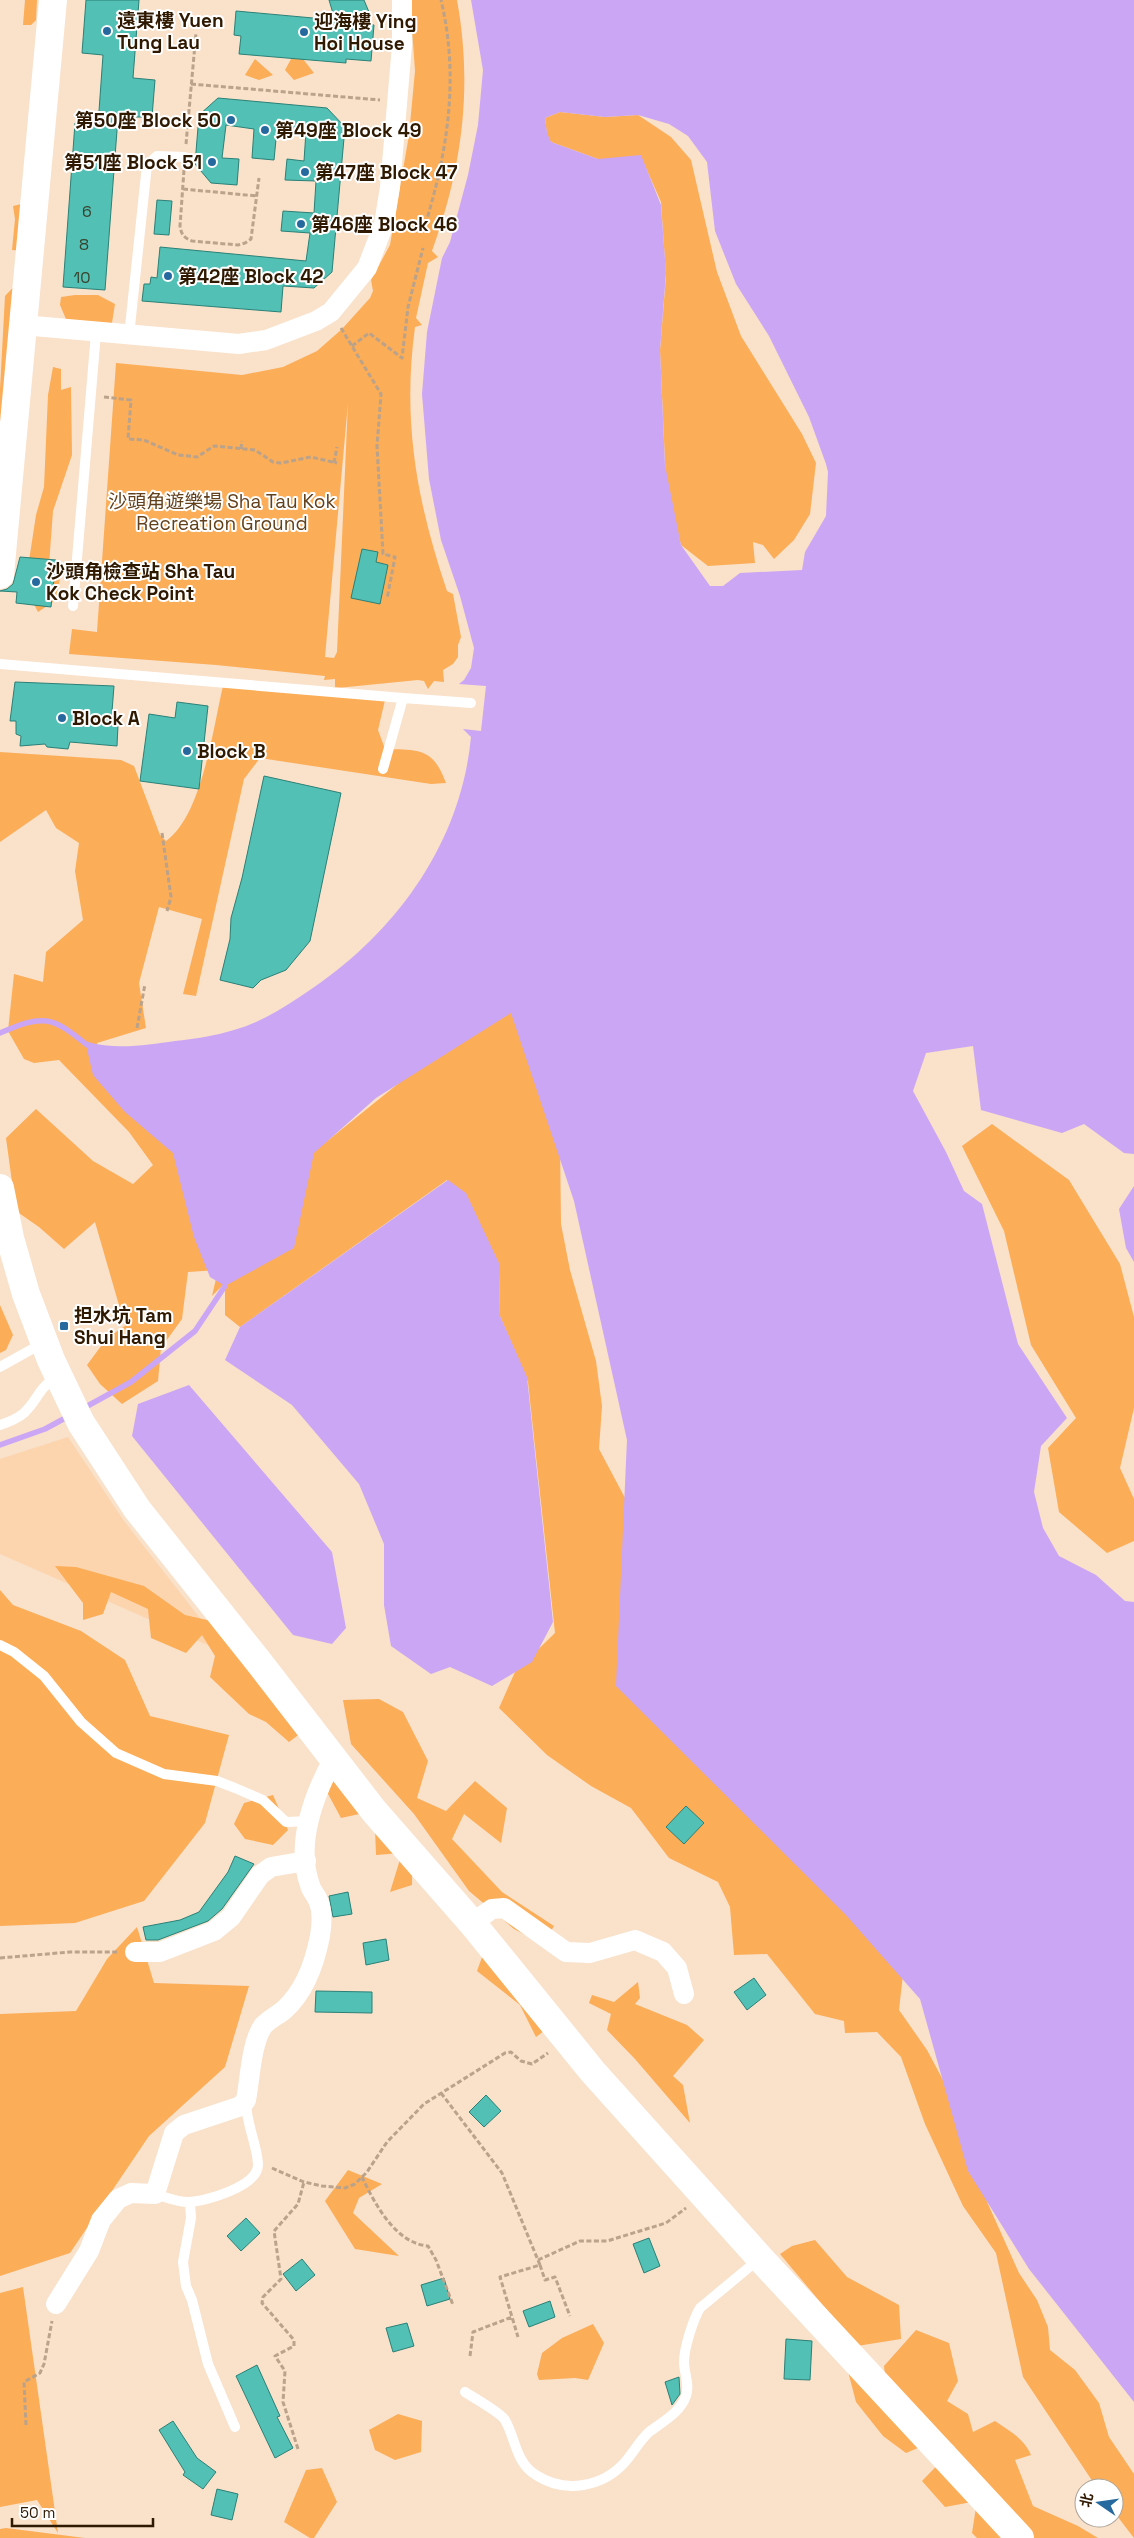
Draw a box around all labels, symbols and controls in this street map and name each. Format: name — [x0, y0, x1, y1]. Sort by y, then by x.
place label: 遠東樓 Yuen Tung Lau — [117, 8, 224, 55]
place label: 迎海樓 Ying Hoi House — [314, 9, 417, 56]
marker: 遠東樓 Yuen Tung Lau — [101, 25, 113, 37]
marker: 迎海樓 Ying Hoi House — [298, 26, 310, 38]
place label: 第50座 Block 50 — [75, 108, 221, 133]
marker: 第50座 Block 50 — [225, 114, 237, 126]
place label: 第49座 Block 49 — [275, 118, 421, 143]
marker: 第49座 Block 49 — [259, 124, 271, 136]
place label: 第51座 Block 51 — [64, 150, 202, 175]
marker: 第51座 Block 51 — [206, 156, 218, 168]
place label: 第47座 Block 47 — [315, 160, 458, 185]
marker: 第47座 Block 47 — [299, 166, 311, 178]
house number: 6 — [82, 201, 92, 222]
place label: 第46座 Block 46 — [311, 212, 457, 237]
marker: 第46座 Block 46 — [295, 218, 307, 230]
house number: 8 — [79, 234, 89, 255]
place label: 第42座 Block 42 — [178, 264, 324, 289]
house number: 10 — [74, 267, 90, 288]
marker: 第42座 Block 42 — [162, 270, 174, 282]
park label: 沙頭角遊樂場 Sha Tau Kok Recreation Ground — [108, 489, 336, 536]
place label: 沙頭角檢查站 Sha Tau Kok Check Point — [46, 559, 235, 606]
marker: 沙頭角檢查站 Sha Tau Kok Check Point — [30, 576, 42, 588]
place label: Block A — [72, 706, 140, 731]
marker: Block A — [56, 712, 68, 724]
place label: Block B — [197, 739, 266, 764]
marker: Block B — [181, 745, 193, 757]
place label: 担水坑 Tam Shui Hang — [74, 1303, 173, 1350]
marker: 担水坑 Tam Shui Hang — [58, 1320, 70, 1332]
north arrow — [1074, 2478, 1124, 2528]
text: 北 — [1076, 2491, 1097, 2509]
scale bar — [12, 2496, 154, 2528]
text: 50 m — [20, 2503, 55, 2522]

